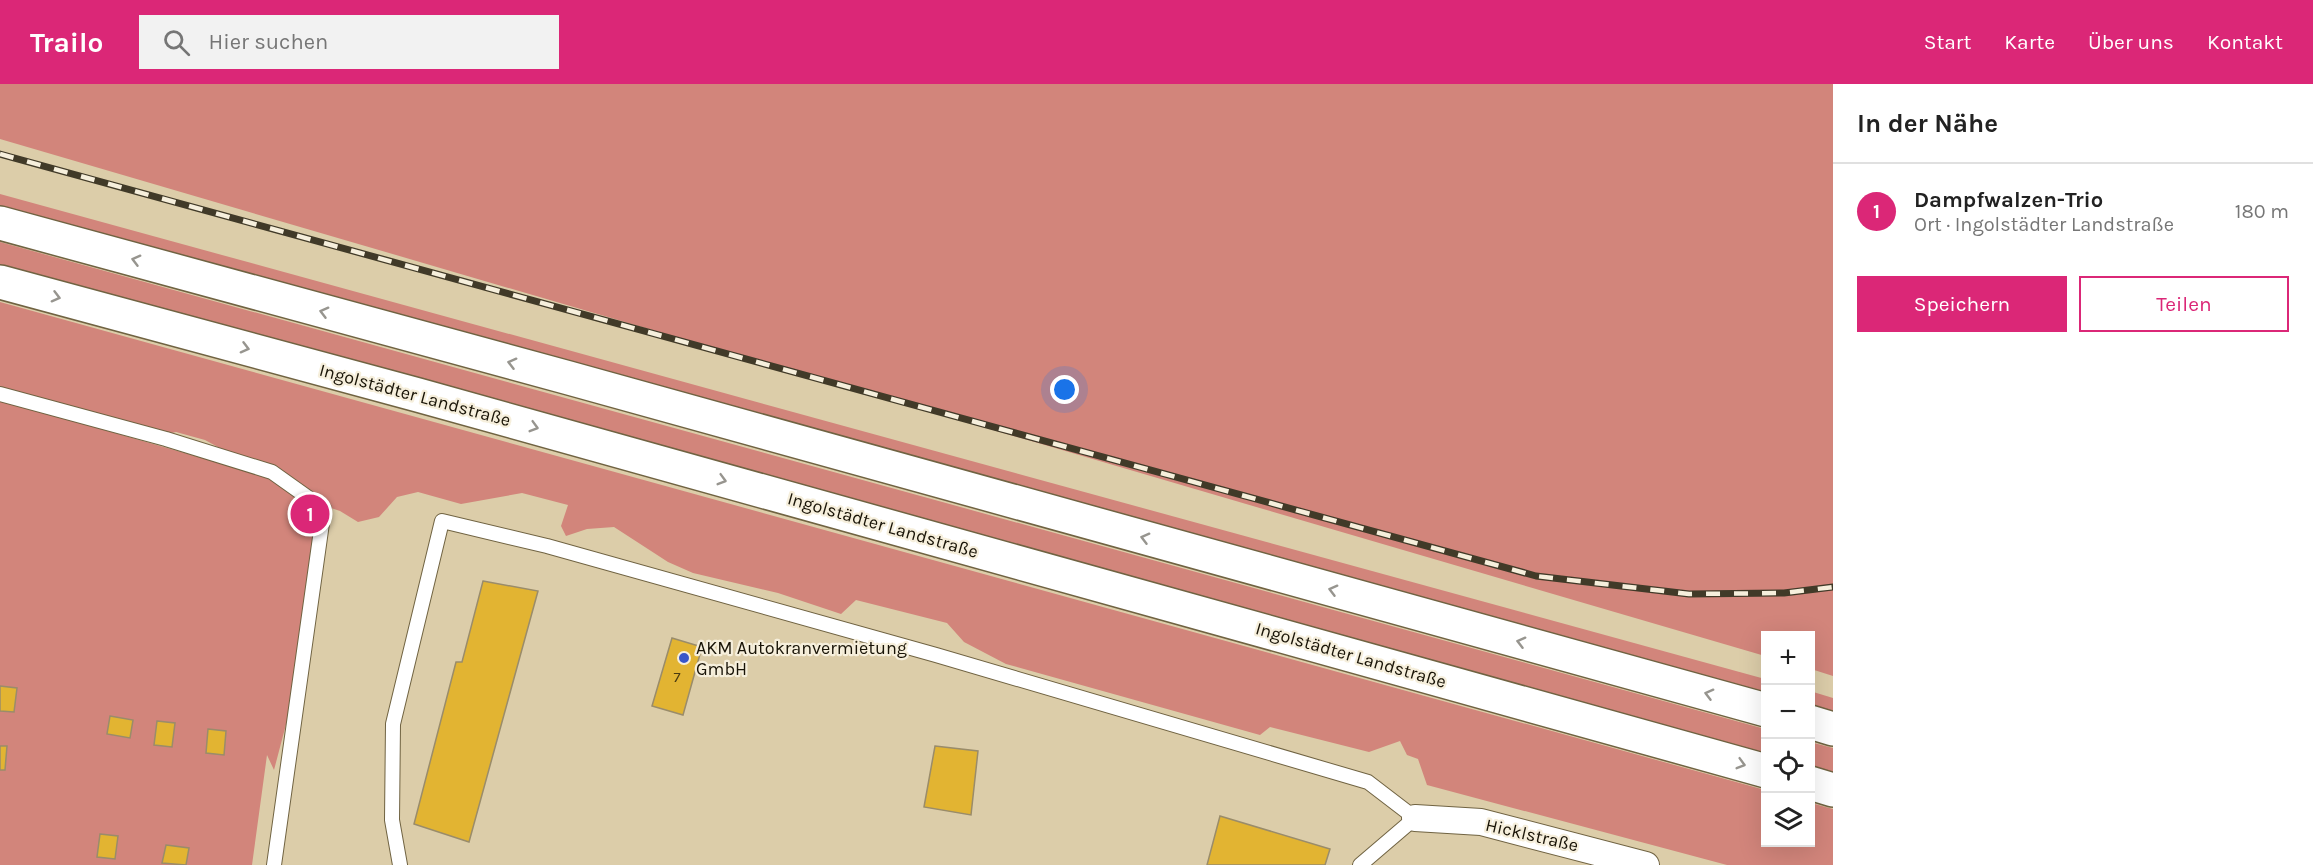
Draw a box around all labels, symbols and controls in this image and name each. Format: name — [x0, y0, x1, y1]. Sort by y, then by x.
search box — [139, 15, 559, 69]
text: Trailo — [30, 26, 103, 59]
icon: search — [160, 26, 193, 59]
text: Hier suchen — [208, 29, 328, 55]
text: Start — [1924, 30, 1971, 54]
text: Karte — [2004, 30, 2055, 54]
text: Über uns — [2088, 30, 2174, 54]
text: Kontakt — [2207, 30, 2283, 54]
text: In der Nähe — [1857, 108, 1998, 139]
text: Dampfwalzen-Trio — [1914, 187, 2103, 213]
text: 1 — [1873, 200, 1880, 223]
text: 180 m — [2235, 200, 2289, 223]
text: Ort · Ingolstädter Landstraße — [1914, 213, 2174, 236]
one-way arrow — [131, 255, 141, 268]
button: Speichern — [1857, 276, 2067, 332]
button: Teilen — [2079, 276, 2289, 332]
one-way arrow — [51, 290, 61, 302]
one-way arrow — [319, 307, 330, 319]
one-way arrow — [239, 341, 250, 353]
one-way arrow — [507, 358, 518, 370]
street label: Ingolstädter Landstraße — [317, 359, 513, 431]
your location — [1050, 375, 1079, 404]
one-way arrow — [529, 420, 539, 433]
one-way arrow — [716, 473, 727, 485]
street label: Ingolstädter Landstraße — [785, 487, 981, 563]
pin: 1 — [290, 492, 330, 536]
one-way arrow — [1141, 533, 1151, 545]
one-way arrow — [1328, 585, 1339, 597]
street label: Ingolstädter Landstraße — [1253, 617, 1449, 693]
map controls — [1761, 631, 1815, 847]
button: + — [1761, 631, 1815, 685]
place label: AKM Autokranvermietung GmbH — [696, 637, 907, 680]
one-way arrow — [1516, 637, 1527, 649]
marker: AKM Autokranvermietung GmbH — [677, 651, 691, 665]
house number: 7 — [673, 668, 681, 686]
button: − — [1761, 685, 1815, 739]
one-way arrow — [1704, 689, 1714, 702]
button: locate — [1761, 739, 1815, 793]
one-way arrow — [1735, 757, 1746, 769]
button: layers — [1761, 793, 1815, 847]
street label: Hicklstraße — [1483, 814, 1581, 856]

